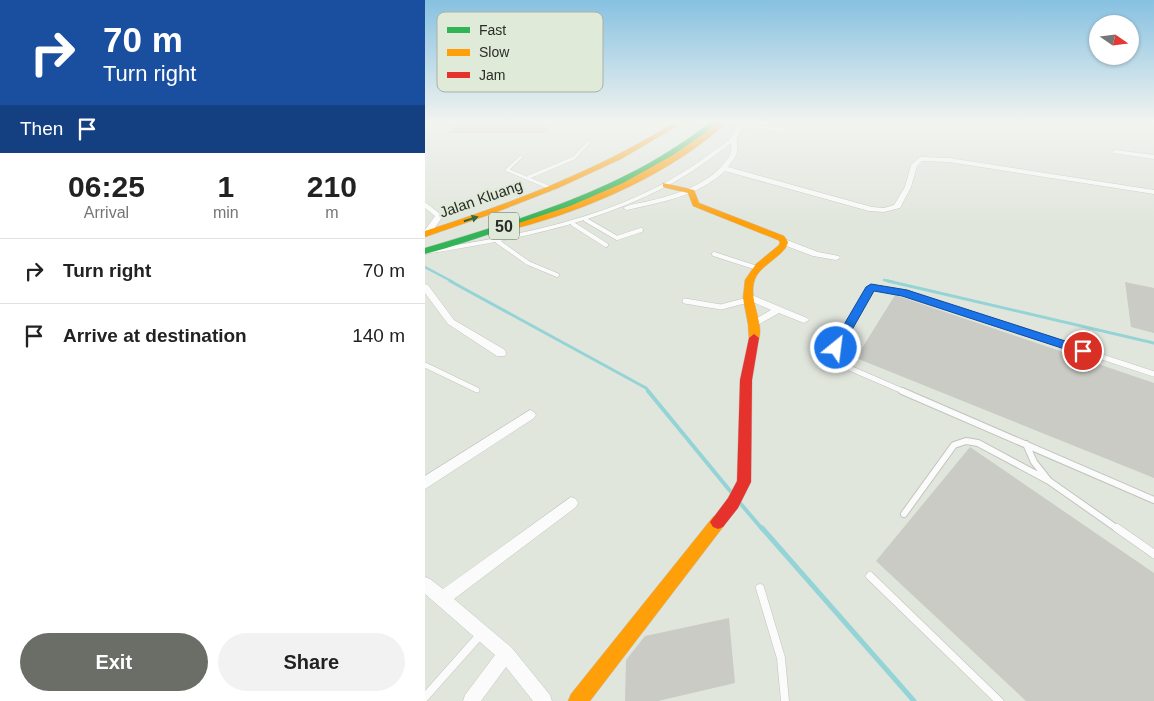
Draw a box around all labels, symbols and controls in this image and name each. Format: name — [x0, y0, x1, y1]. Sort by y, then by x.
legend — [437, 12, 603, 92]
north arrow — [1089, 15, 1139, 65]
map controls — [1089, 15, 1139, 65]
icon: right — [20, 20, 85, 85]
text: 70 m — [103, 20, 183, 59]
text: Fast — [479, 22, 506, 38]
text: Slow — [479, 44, 510, 60]
text: Turn right — [103, 61, 196, 86]
text: Jam — [479, 67, 505, 83]
icon: arrive — [73, 115, 101, 143]
text: Then — [20, 118, 63, 139]
text: 06:25 — [68, 170, 145, 203]
text: 1 — [217, 170, 234, 203]
text: 210 — [307, 170, 357, 203]
street label: Jalan Kluang — [437, 176, 525, 221]
text: Arrival — [84, 204, 129, 221]
text: min — [213, 204, 239, 221]
text: m — [325, 204, 338, 221]
road number: 50 — [489, 212, 519, 240]
one-way arrow — [464, 214, 479, 222]
icon: right — [20, 257, 48, 285]
text: Turn right — [63, 260, 151, 281]
text: 70 m — [363, 260, 405, 281]
position arrow — [809, 321, 861, 373]
icon: arrive — [20, 322, 48, 350]
text: Arrive at destination — [63, 325, 247, 346]
text: 140 m — [352, 325, 405, 346]
pin — [1062, 330, 1104, 372]
icon: arrive — [1069, 337, 1097, 365]
button: Exit — [20, 633, 208, 691]
button: Share — [218, 633, 405, 691]

